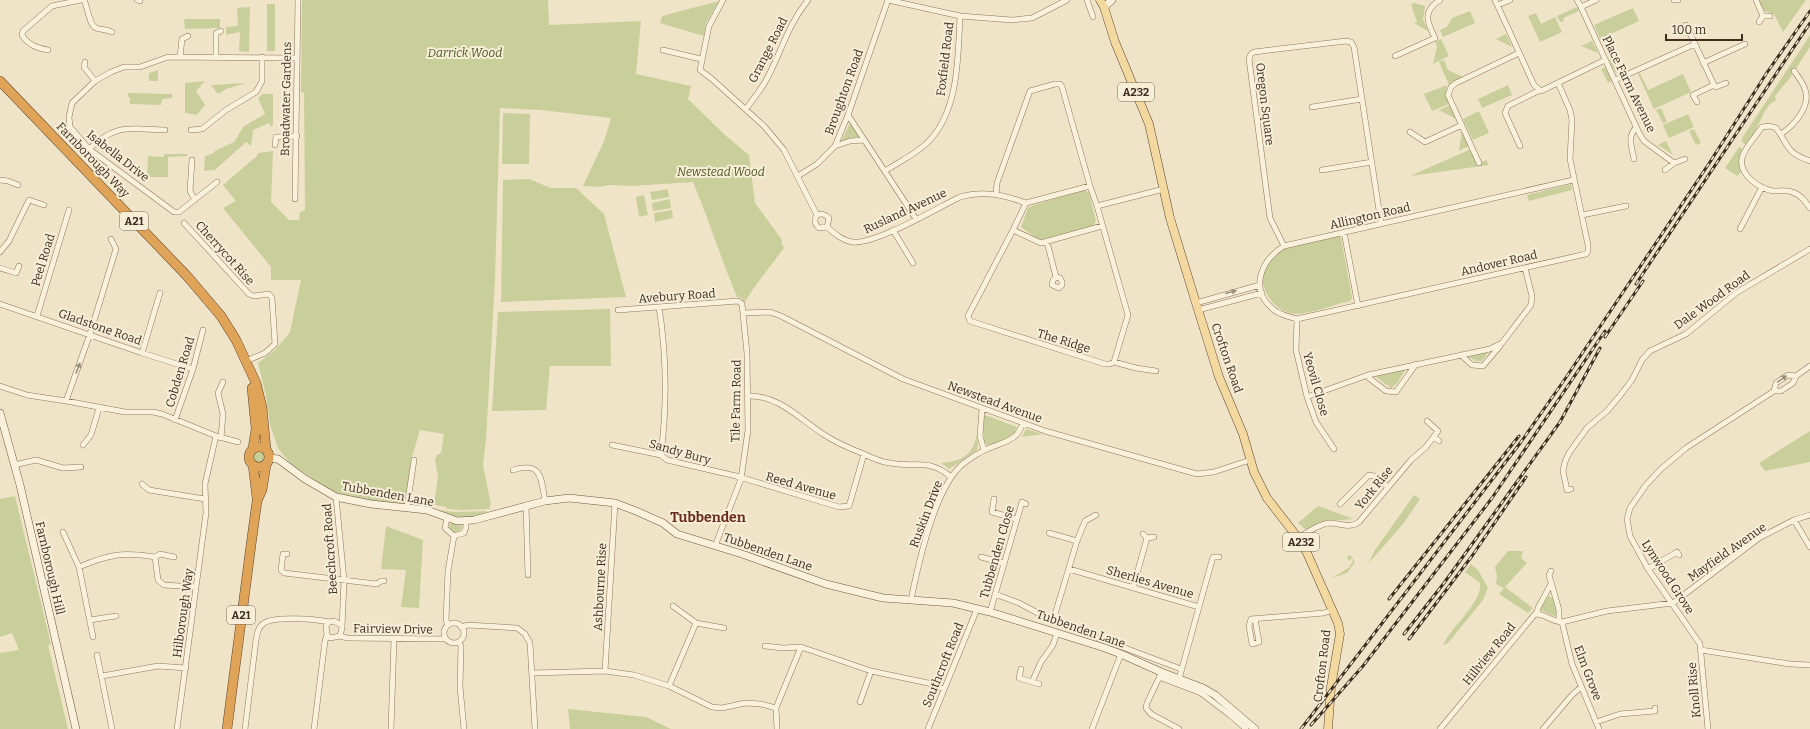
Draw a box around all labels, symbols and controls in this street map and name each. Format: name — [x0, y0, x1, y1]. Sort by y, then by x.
street label: Grange Road — [745, 15, 791, 85]
scale bar — [1666, 16, 1742, 42]
street label: Foxfield Road — [933, 21, 957, 97]
text: 100 m — [1672, 23, 1707, 37]
street label: Place Farm Avenue — [1599, 33, 1659, 135]
street label: Broadwater Gardens — [278, 41, 294, 156]
park label: Darrick Wood — [428, 46, 502, 60]
street label: Broughton Road — [822, 47, 866, 137]
street label: Oregon Square — [1253, 62, 1277, 146]
road number: A232 — [1118, 83, 1154, 101]
street label: Farnborough Way — [54, 119, 133, 201]
street label: Isabella Drive — [84, 127, 152, 185]
park label: Newstead Wood — [677, 165, 765, 179]
street label: Rusland Avenue — [861, 186, 949, 236]
street label: Allington Road — [1328, 200, 1412, 232]
road number: A21 — [120, 212, 148, 230]
street label: Cherrycot Rise — [193, 218, 257, 288]
street label: Peel Road — [28, 232, 58, 288]
street label: Andover Road — [1459, 247, 1539, 279]
street label: Dale Wood Road — [1671, 268, 1753, 332]
street label: Avebury Road — [638, 286, 716, 306]
one-way arrow — [1224, 289, 1237, 295]
street label: Gladstone Road — [56, 306, 144, 348]
street label: Crofton Road — [1209, 321, 1245, 395]
street label: The Ridge — [1036, 326, 1092, 356]
street label: Cobden Road — [163, 335, 197, 409]
street label: Yeovil Close — [1300, 350, 1332, 418]
street label: Tile Farm Road — [728, 359, 744, 443]
one-way arrow — [75, 361, 81, 373]
one-way arrow — [1777, 375, 1788, 383]
street label: Newstead Avenue — [946, 378, 1044, 426]
street label: Sandy Bury — [648, 437, 713, 468]
street label: York Rise — [1352, 464, 1396, 512]
street label: Reed Avenue — [764, 469, 838, 503]
street label: Tubbenden Lane — [341, 479, 435, 509]
street label: Ruskin Drive — [907, 479, 945, 549]
street label: Beechcroft Road — [320, 503, 340, 595]
street label: Tubbenden Close — [977, 504, 1017, 600]
district label: Tubbenden — [670, 509, 746, 526]
street label: Farnborough Hill — [32, 520, 68, 617]
street label: Mayfield Avenue — [1685, 520, 1769, 584]
street label: Tubbenden Lane — [722, 530, 814, 574]
road number: A232 — [1283, 533, 1319, 551]
street label: Lynwood Grove — [1639, 537, 1697, 617]
street label: Ashbourne Rise — [591, 543, 609, 631]
street label: Sherlies Avenue — [1105, 563, 1195, 601]
street label: Hilborough Way — [170, 567, 196, 659]
road number: A21 — [227, 606, 255, 624]
street label: Tubbenden Lane — [1035, 607, 1127, 651]
street label: Hillview Road — [1460, 620, 1518, 688]
street label: Fairview Drive — [353, 621, 433, 637]
street label: Southcroft Road — [920, 621, 966, 709]
street label: Crofton Road — [1311, 629, 1333, 703]
street label: Elm Grove — [1571, 643, 1605, 703]
street label: Knoll Rise — [1685, 662, 1703, 718]

